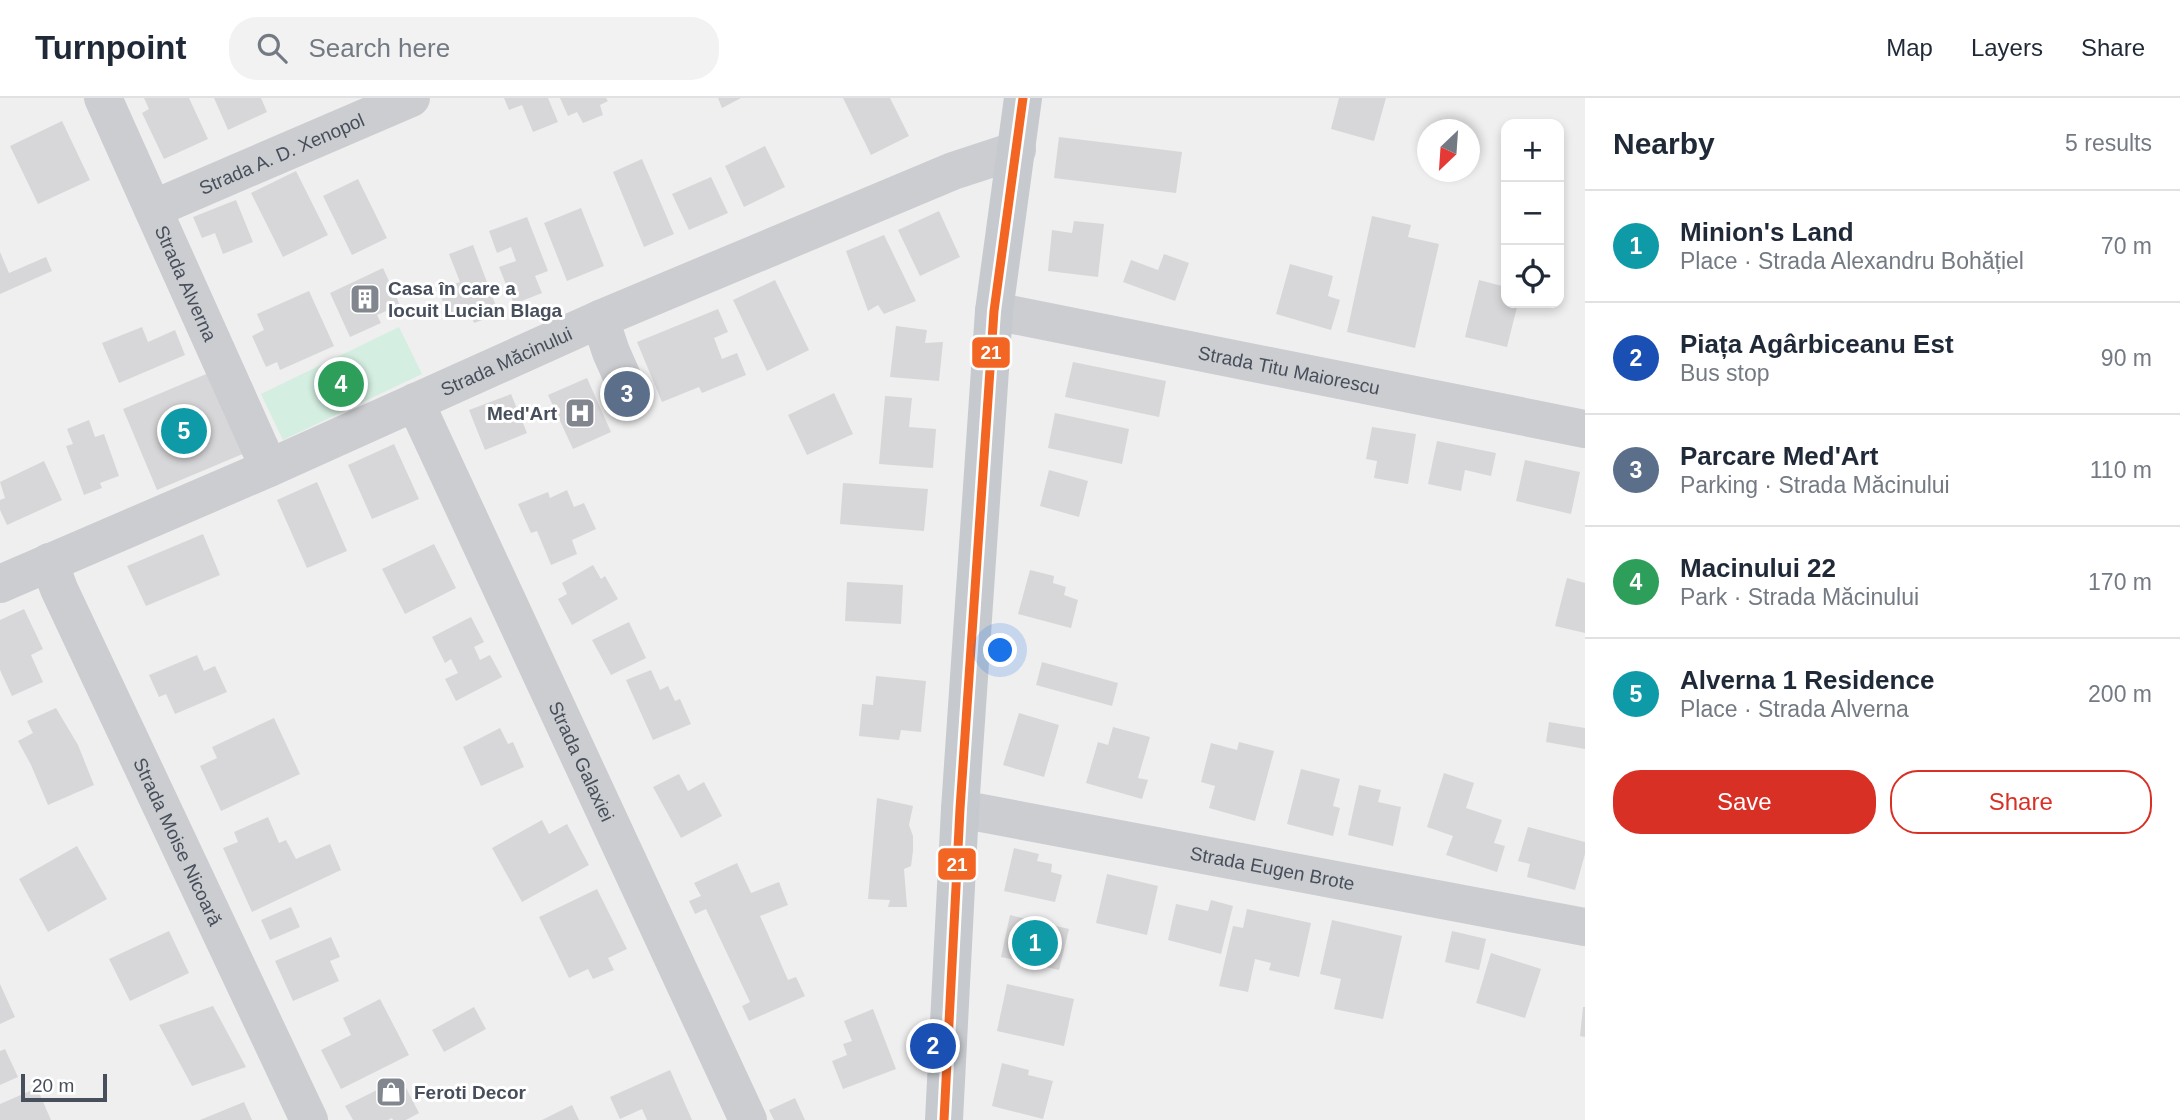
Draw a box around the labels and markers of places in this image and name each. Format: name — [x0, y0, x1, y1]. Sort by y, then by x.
place label: Casa în care a locuit Lucian Blaga — [388, 278, 563, 321]
building icon: Casa în care a locuit Lucian Blaga — [348, 282, 382, 316]
pin: 4 — [318, 358, 364, 410]
pin: 3 — [604, 368, 650, 420]
hospital icon: Med'Art — [563, 396, 597, 430]
place label: Med'Art — [487, 403, 558, 424]
pin: 5 — [161, 405, 207, 457]
pin: 1 — [1012, 917, 1058, 969]
pin: 2 — [910, 1020, 956, 1072]
shop icon: Feroti Decor — [374, 1075, 408, 1109]
place label: Feroti Decor — [414, 1082, 527, 1103]

